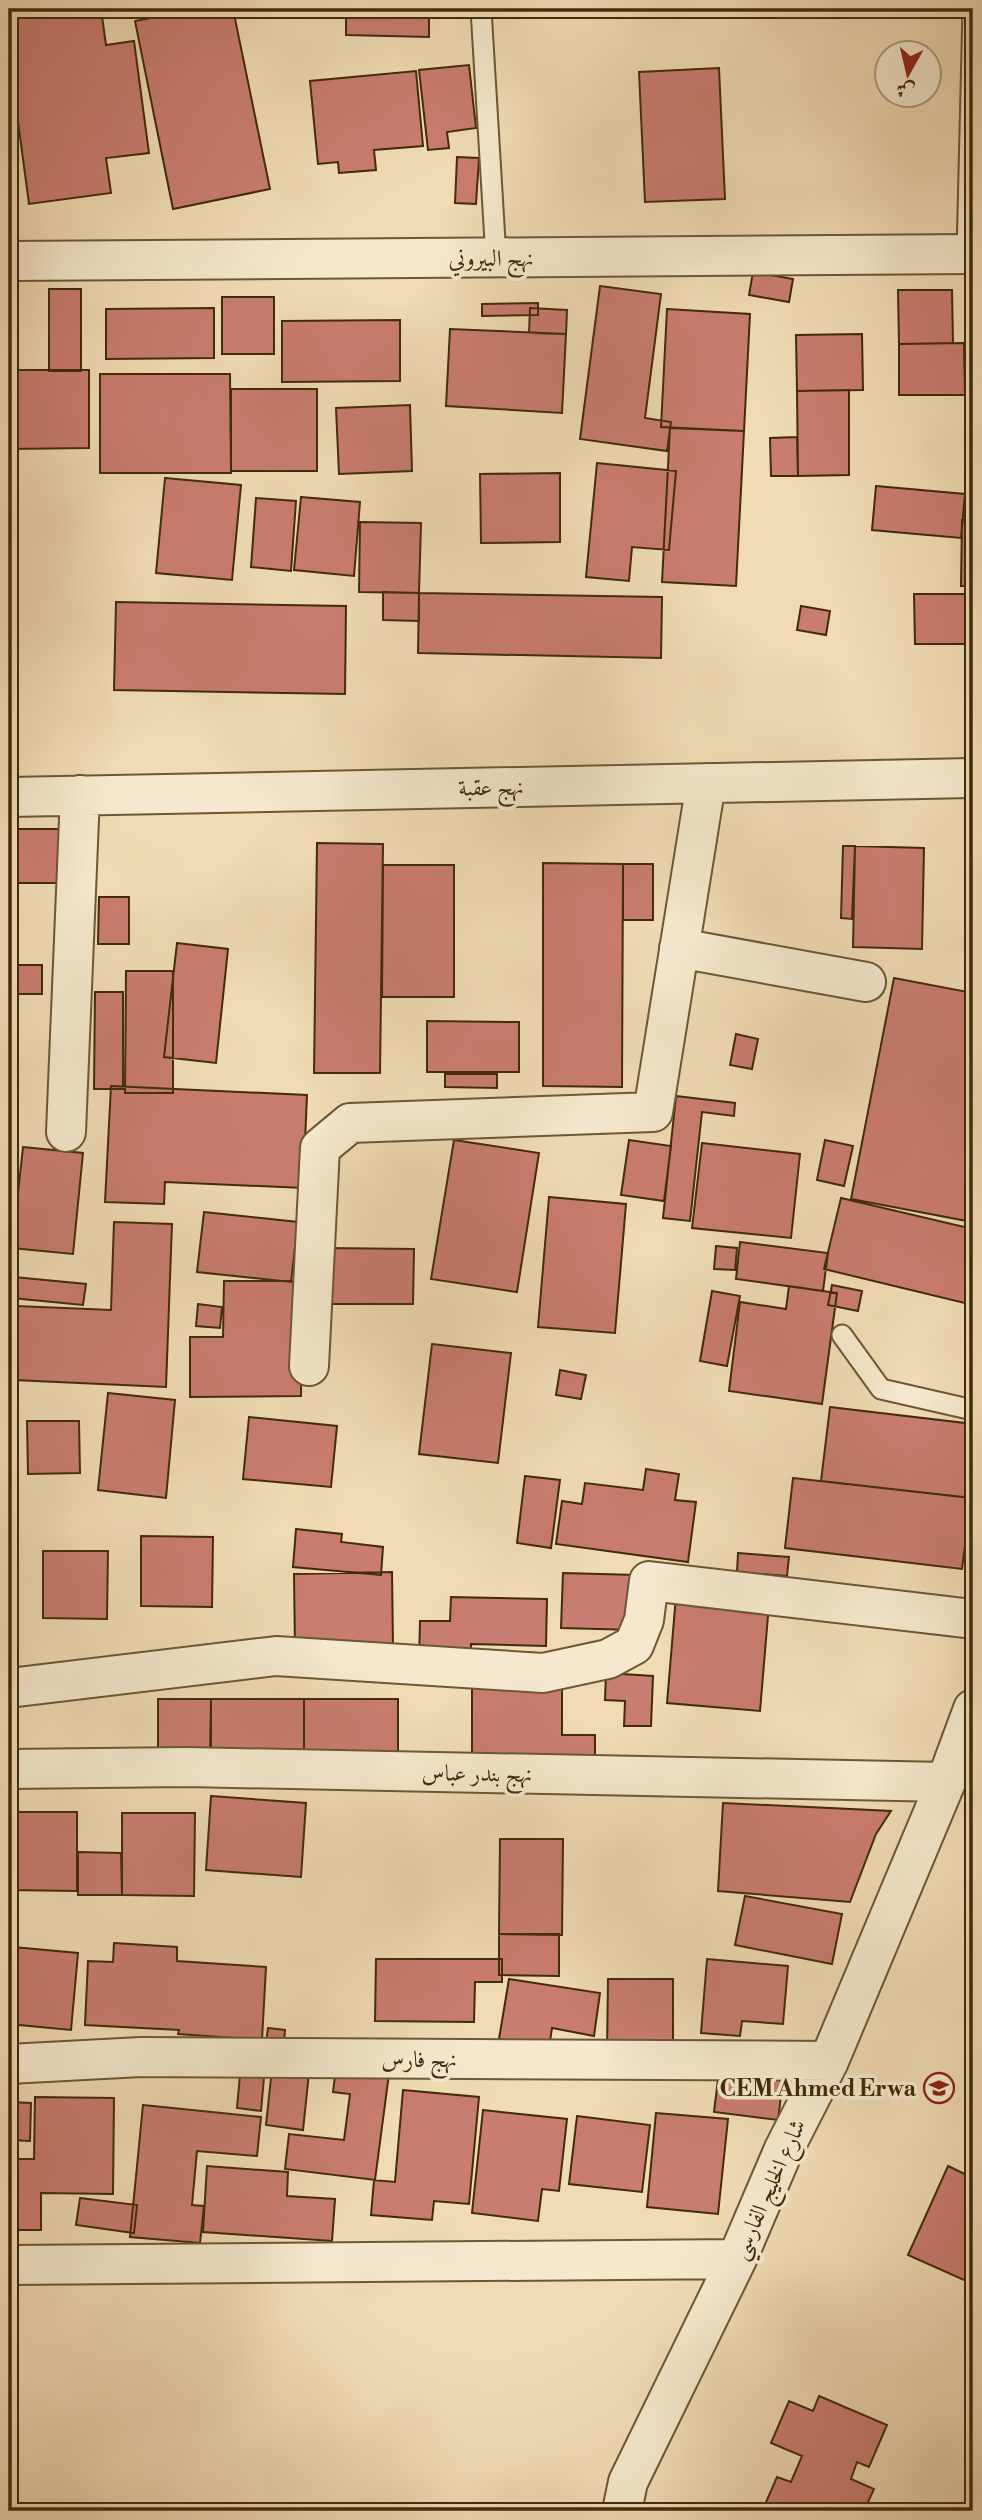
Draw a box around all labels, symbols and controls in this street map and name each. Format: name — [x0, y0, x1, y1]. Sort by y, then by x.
north arrow — [874, 38, 944, 108]
text: ش — [895, 77, 917, 103]
street label: نهج البيروني — [449, 245, 534, 279]
street label: نهج عقبة — [458, 773, 524, 809]
street label: نهج بندر عباس — [421, 1759, 533, 1795]
street label: نهج فارس — [381, 2046, 457, 2080]
school or university icon: CEM Ahmed Erwa — [922, 2071, 956, 2105]
place label: CEM Ahmed Erwa — [720, 2075, 917, 2103]
street label: شارع الخليج الفارسي — [725, 2115, 819, 2267]

